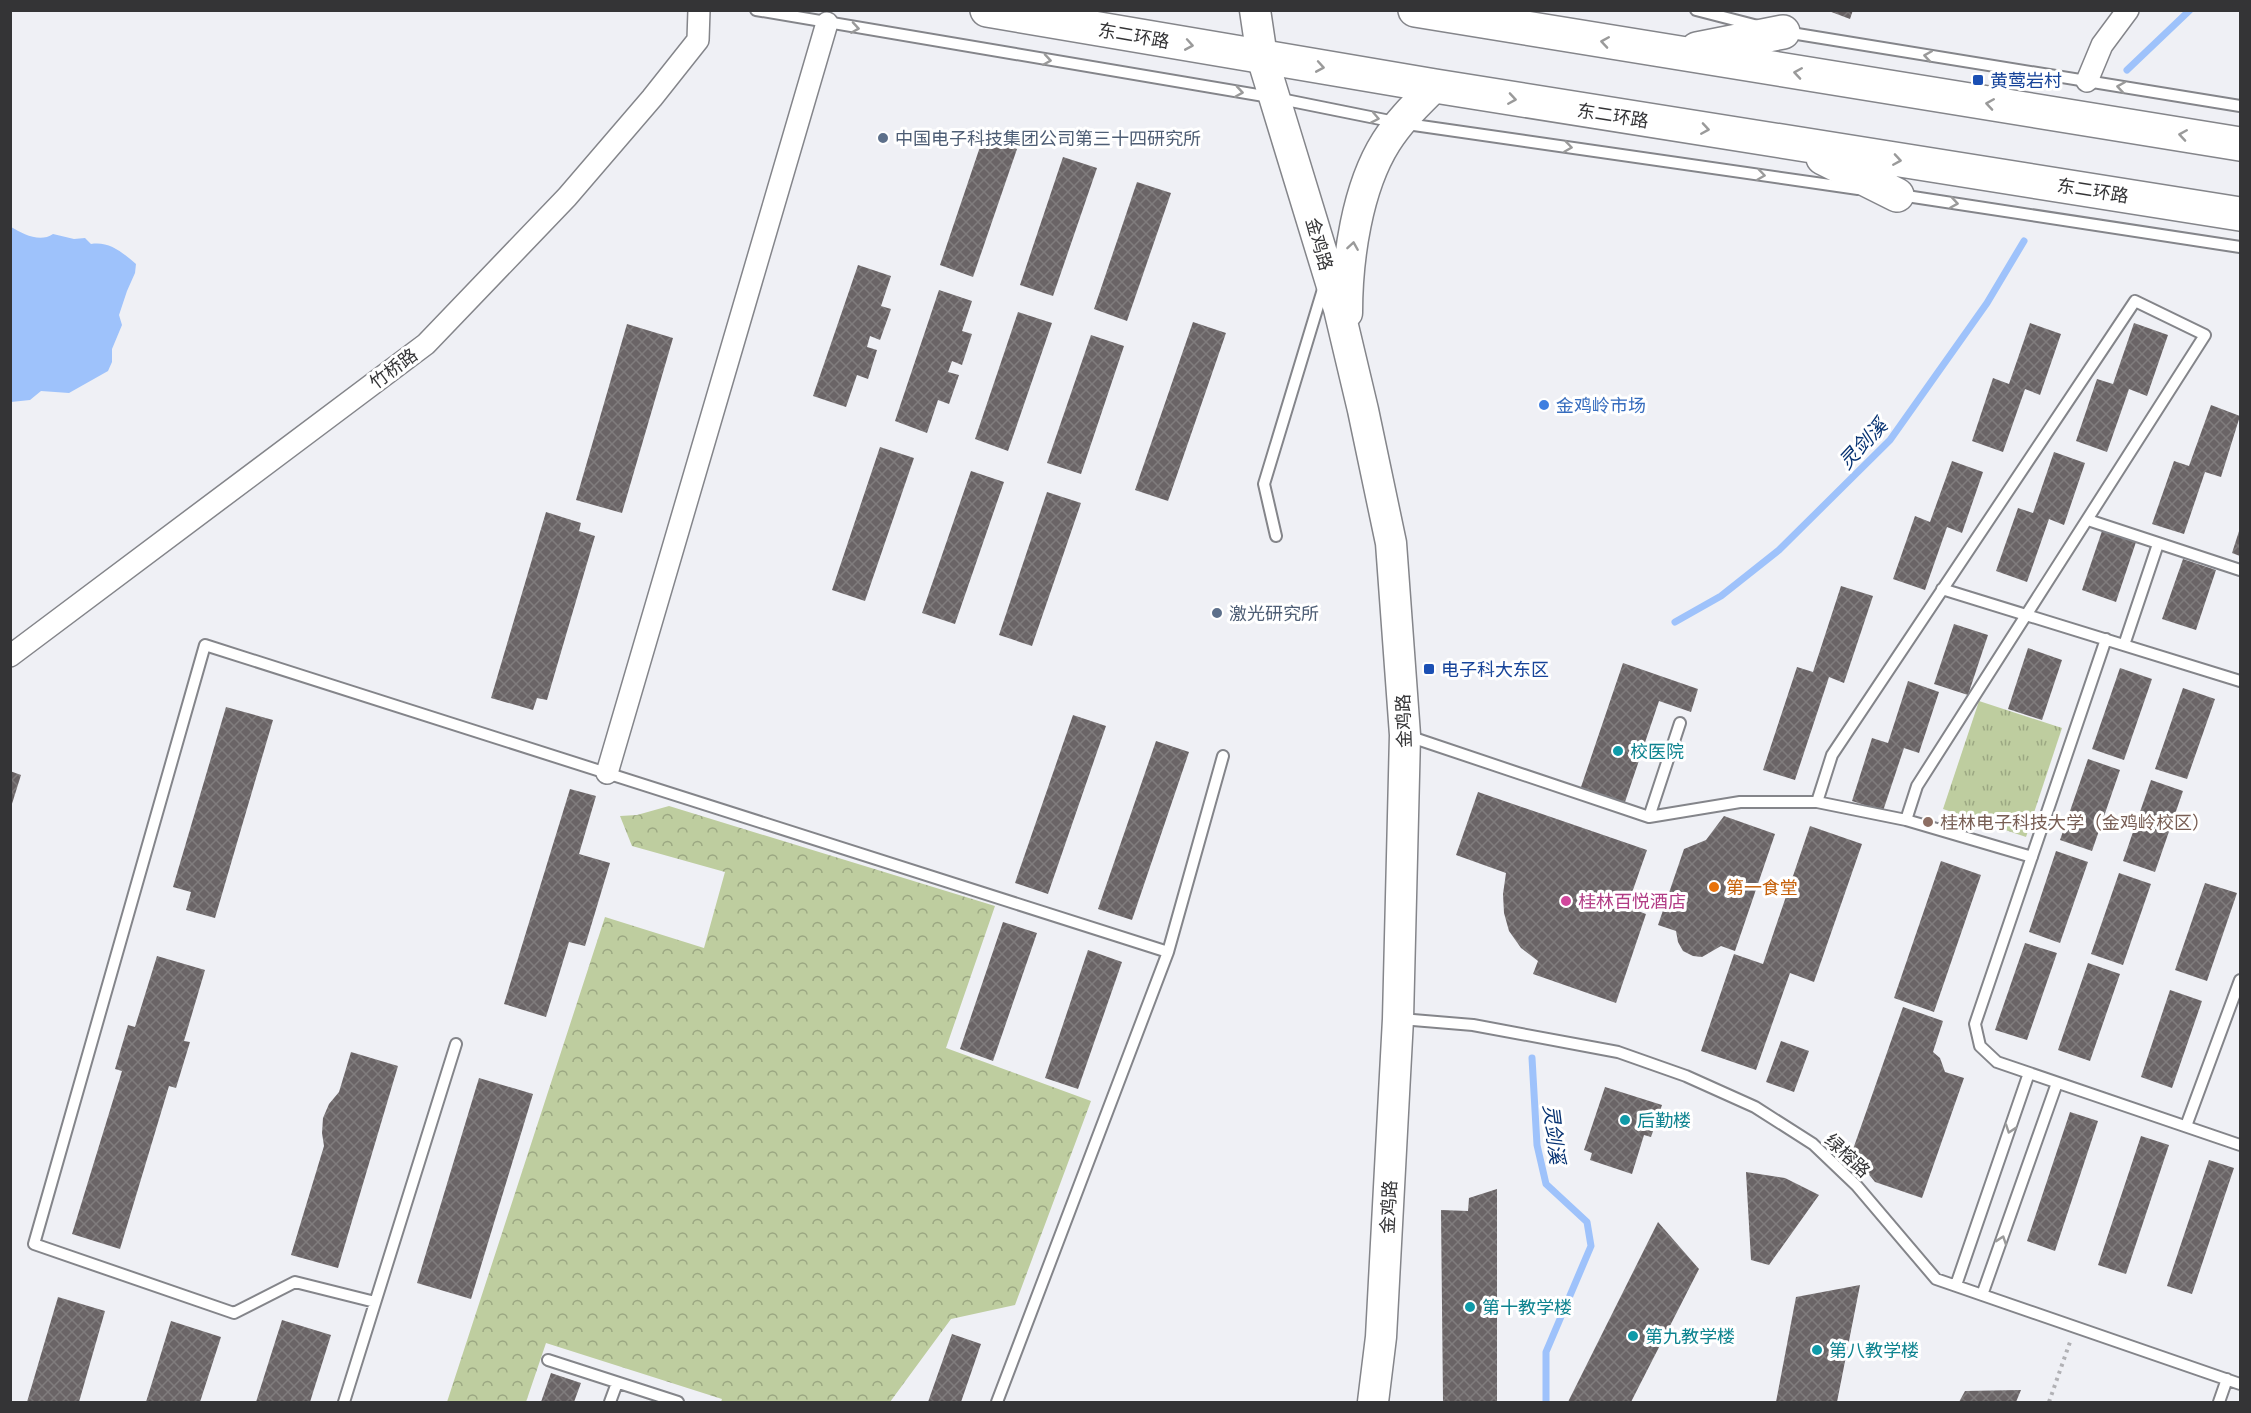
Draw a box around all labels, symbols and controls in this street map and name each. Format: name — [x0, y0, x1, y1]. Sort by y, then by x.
street label: 东二环路 — [1097, 18, 1171, 52]
one-way arrow — [849, 21, 859, 34]
one-way arrow — [1601, 36, 1611, 49]
one-way arrow — [1185, 38, 1194, 50]
one-way arrow — [1923, 50, 1933, 62]
one-way arrow — [1042, 53, 1052, 66]
one-way arrow — [1314, 60, 1324, 73]
one-way arrow — [1793, 67, 1803, 80]
place label: 黄莺岩村 — [1990, 69, 2062, 91]
marker: 黄莺岩村 — [1971, 73, 1985, 87]
one-way arrow — [2116, 81, 2125, 93]
one-way arrow — [1234, 85, 1244, 98]
one-way arrow — [1508, 92, 1517, 104]
one-way arrow — [1986, 98, 1996, 111]
street label: 东二环路 — [1576, 99, 1650, 131]
one-way arrow — [1370, 111, 1380, 124]
one-way arrow — [1700, 123, 1709, 135]
place label: 中国电子科技集团公司第三十四研究所 — [895, 127, 1201, 149]
one-way arrow — [2178, 129, 2188, 142]
marker: 中国电子科技集团公司第三十四研究所 — [876, 131, 890, 145]
one-way arrow — [1563, 140, 1572, 152]
one-way arrow — [1893, 153, 1902, 165]
one-way arrow — [1756, 168, 1765, 180]
street label: 东二环路 — [2056, 174, 2130, 206]
one-way arrow — [1949, 197, 1958, 209]
street label: 金鸡路 — [1302, 215, 1338, 273]
one-way arrow — [1346, 241, 1359, 251]
street label: 竹桥路 — [365, 343, 421, 393]
place label: 金鸡岭市场 — [1556, 394, 1646, 416]
marker: 金鸡岭市场 — [1537, 398, 1551, 412]
water label: 灵剑溪 — [1833, 411, 1893, 473]
place label: 激光研究所 — [1229, 602, 1319, 624]
marker: 激光研究所 — [1210, 606, 1224, 620]
place label: 电子科大东区 — [1441, 658, 1549, 680]
marker: 电子科大东区 — [1422, 662, 1436, 676]
street label: 金鸡路 — [1391, 694, 1415, 748]
place label: 校医院 — [1630, 740, 1684, 762]
marker: 校医院 — [1611, 744, 1625, 758]
place label: 桂林电子科技大学（金鸡岭校区） — [1940, 811, 2210, 833]
marker: 桂林电子科技大学（金鸡岭校区） — [1921, 815, 1935, 829]
place label: 第一食堂 — [1726, 876, 1798, 898]
marker: 第一食堂 — [1707, 880, 1721, 894]
place label: 桂林百悦酒店 — [1578, 890, 1686, 912]
marker: 桂林百悦酒店 — [1559, 894, 1573, 908]
water label: 灵剑溪 — [1539, 1103, 1571, 1167]
place label: 后勤楼 — [1637, 1109, 1691, 1131]
marker: 后勤楼 — [1618, 1113, 1632, 1127]
one-way arrow — [2004, 1123, 2017, 1134]
street label: 绿榕路 — [1821, 1129, 1875, 1181]
street label: 金鸡路 — [1376, 1179, 1400, 1235]
one-way arrow — [1994, 1235, 2007, 1246]
place label: 第十教学楼 — [1482, 1296, 1572, 1318]
marker: 第十教学楼 — [1463, 1300, 1477, 1314]
place label: 第九教学楼 — [1645, 1325, 1735, 1347]
marker: 第九教学楼 — [1626, 1329, 1640, 1343]
place label: 第八教学楼 — [1829, 1339, 1919, 1361]
marker: 第八教学楼 — [1810, 1343, 1824, 1357]

